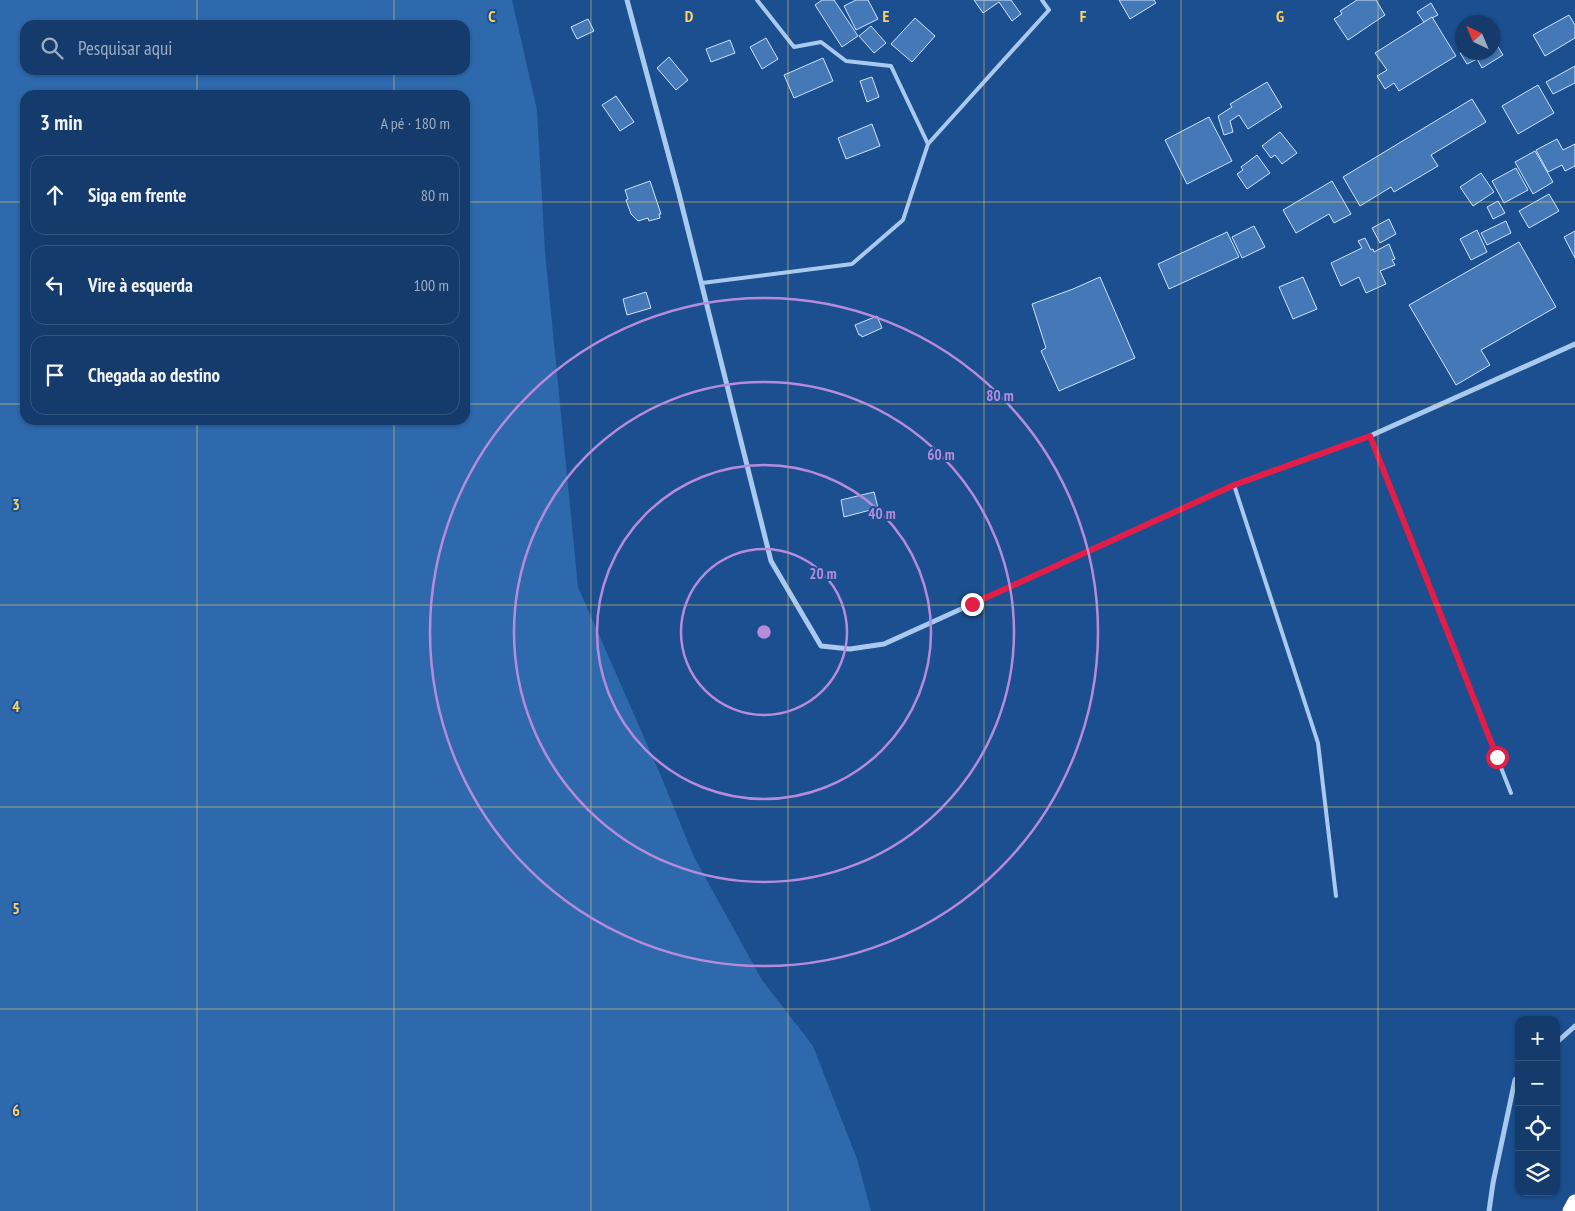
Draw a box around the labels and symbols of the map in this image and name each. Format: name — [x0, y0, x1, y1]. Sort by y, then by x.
text: C — [488, 6, 496, 26]
text: D — [685, 6, 694, 26]
text: E — [883, 6, 890, 26]
text: F — [1080, 6, 1087, 26]
text: G — [1276, 6, 1284, 26]
north arrow — [1455, 15, 1500, 60]
text: 80 m — [986, 386, 1014, 405]
text: 60 m — [927, 445, 955, 464]
text: 3 — [12, 494, 20, 514]
text: 40 m — [868, 504, 896, 523]
text: 20 m — [809, 564, 837, 583]
route end — [961, 593, 984, 616]
centre of rings — [755, 623, 773, 641]
text: 4 — [12, 696, 20, 716]
route start — [1486, 746, 1509, 769]
text: 5 — [12, 898, 20, 918]
text: 6 — [12, 1100, 20, 1120]

